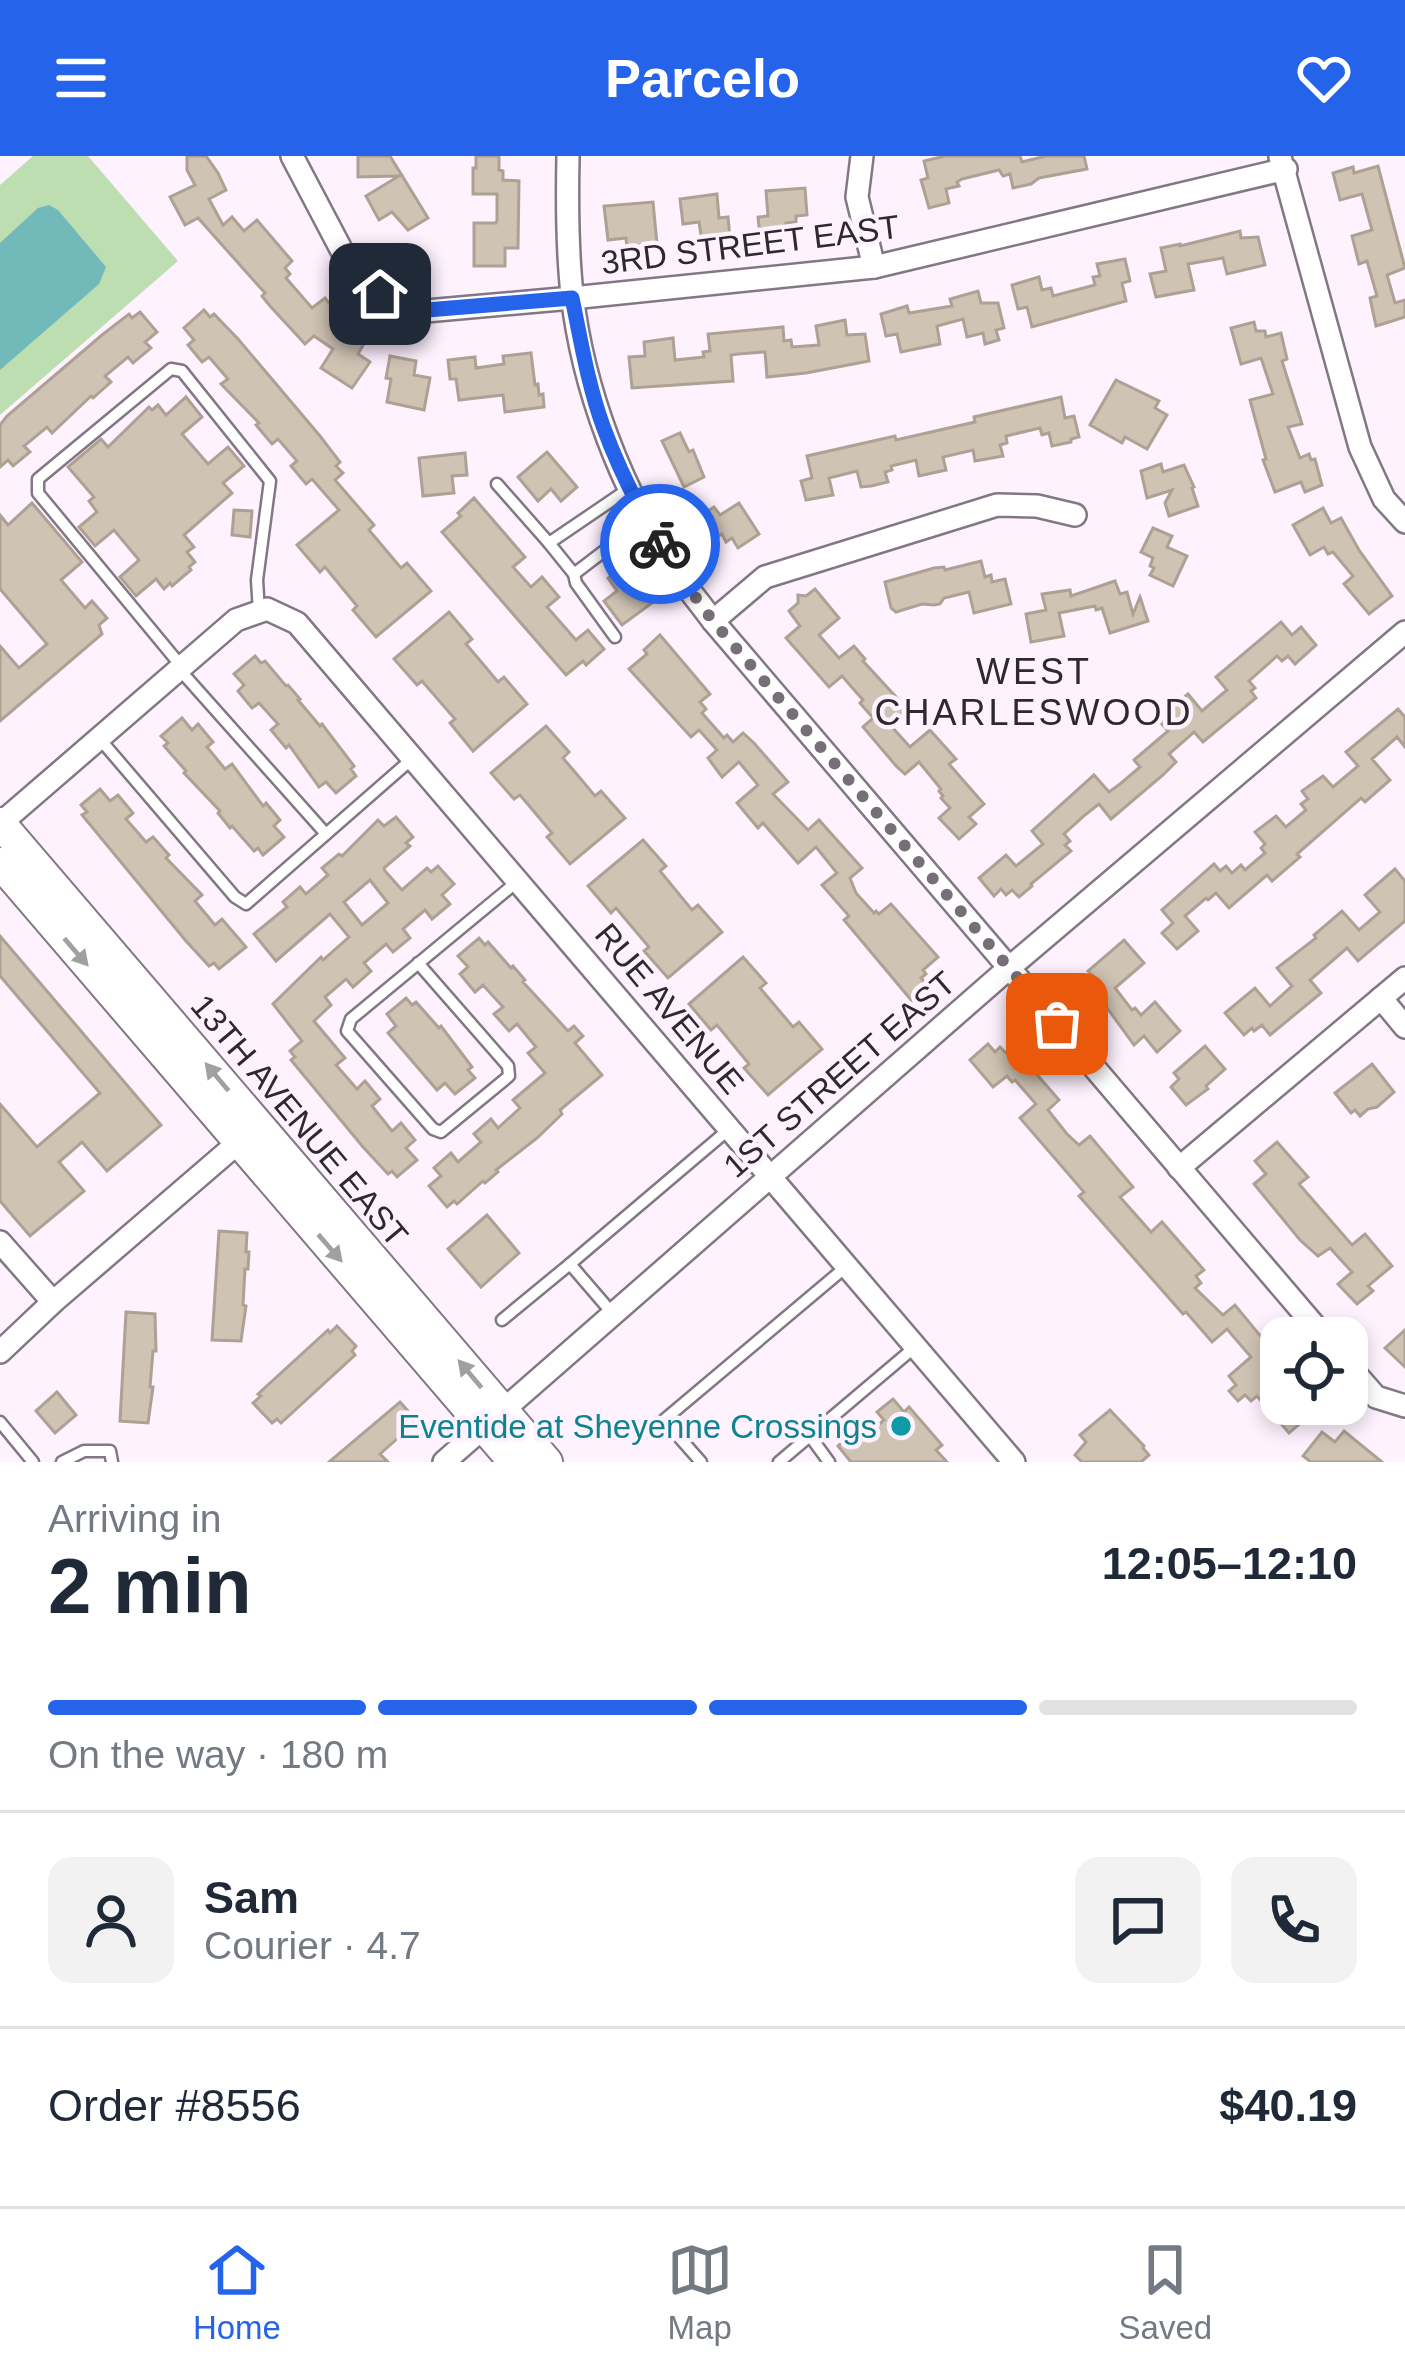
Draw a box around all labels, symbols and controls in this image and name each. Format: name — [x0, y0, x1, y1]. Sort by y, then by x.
icon: menu — [48, 45, 114, 111]
icon: heart — [1291, 45, 1357, 111]
text: Parcelo — [605, 48, 800, 108]
street label: 3RD STREET EAST — [599, 208, 901, 281]
pin — [329, 243, 431, 345]
icon: home — [347, 261, 413, 327]
courier — [600, 484, 720, 604]
icon: bike — [627, 511, 693, 577]
district label: WEST CHARLESWOOD — [874, 651, 1194, 733]
street label: RUE AVENUE — [588, 916, 751, 1101]
one-way arrow — [62, 937, 89, 967]
street label: 1ST STREET EAST — [716, 964, 962, 1185]
pin — [1006, 973, 1108, 1075]
street label: 13TH AVENUE EAST — [184, 987, 416, 1254]
icon: bag — [1024, 991, 1090, 1057]
one-way arrow — [204, 1062, 230, 1092]
one-way arrow — [316, 1233, 342, 1263]
map controls — [1260, 1317, 1368, 1425]
button: locate — [1260, 1317, 1368, 1425]
one-way arrow — [457, 1359, 483, 1389]
place label: Eventide at Sheyenne Crossings — [398, 1408, 877, 1445]
marker: Eventide at Sheyenne Crossings — [888, 1413, 914, 1439]
text: Arriving in — [48, 1497, 221, 1540]
text: 12:05–12:10 — [1102, 1538, 1357, 1589]
text: 2 min — [48, 1542, 252, 1630]
text: On the way · 180 m — [48, 1733, 388, 1776]
button: person — [48, 1857, 174, 1983]
button: chat — [1075, 1857, 1201, 1983]
button: phone — [1231, 1857, 1357, 1983]
text: Sam — [204, 1872, 299, 1923]
text: Courier · 4.7 — [204, 1924, 421, 1967]
text: Order #8556 — [48, 2080, 301, 2131]
text: $40.19 — [1219, 2080, 1357, 2131]
tab: Home — [193, 2237, 281, 2347]
tab: Map — [667, 2237, 733, 2347]
tab: Saved — [1119, 2237, 1212, 2347]

